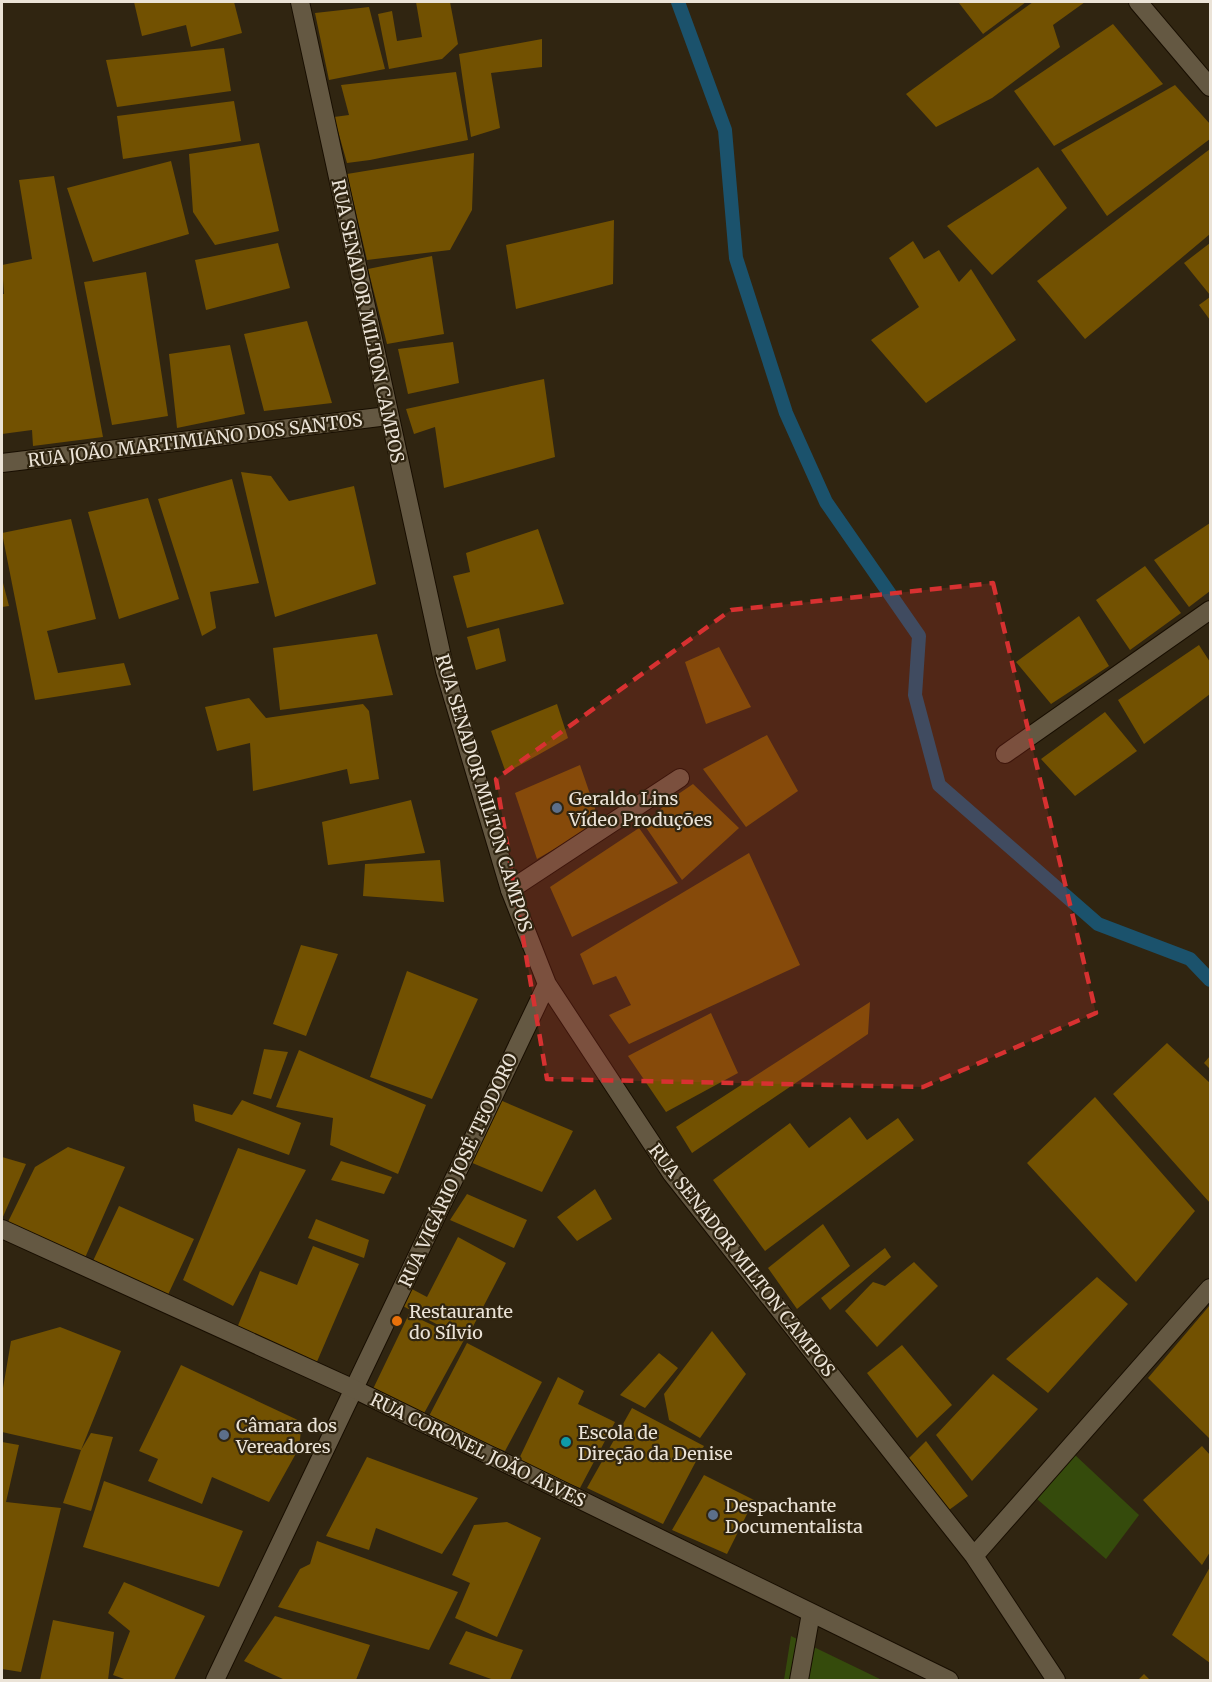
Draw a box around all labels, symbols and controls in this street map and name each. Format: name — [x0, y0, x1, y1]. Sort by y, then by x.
street label: RUA SENADOR MILTON CAMPOS — [327, 177, 409, 465]
street label: RUA JOÃO MARTIMIANO DOS SANTOS — [26, 408, 364, 472]
street label: RUA SENADOR MILTON CAMPOS — [431, 651, 537, 935]
place label: Geraldo Lins Vídeo Produções — [568, 787, 712, 831]
marker: Geraldo Lins Vídeo Produções — [550, 801, 564, 815]
street label: RUA VIGÁRIO JOSÉ TEODORO — [394, 1049, 522, 1291]
street label: RUA SENADOR MILTON CAMPOS — [644, 1139, 840, 1381]
place label: Restaurante do Sílvio — [409, 1300, 513, 1344]
marker: Restaurante do Sílvio — [390, 1314, 404, 1328]
street label: RUA CORONEL JOÃO ALVES — [366, 1388, 590, 1512]
place label: Câmara dos Vereadores — [235, 1414, 337, 1458]
place label: Escola de Direção da Denise — [578, 1421, 733, 1465]
marker: Câmara dos Vereadores — [217, 1428, 231, 1442]
marker: Escola de Direção da Denise — [559, 1435, 573, 1449]
place label: Despachante Documentalista — [725, 1494, 863, 1538]
marker: Despachante Documentalista — [706, 1508, 720, 1522]

